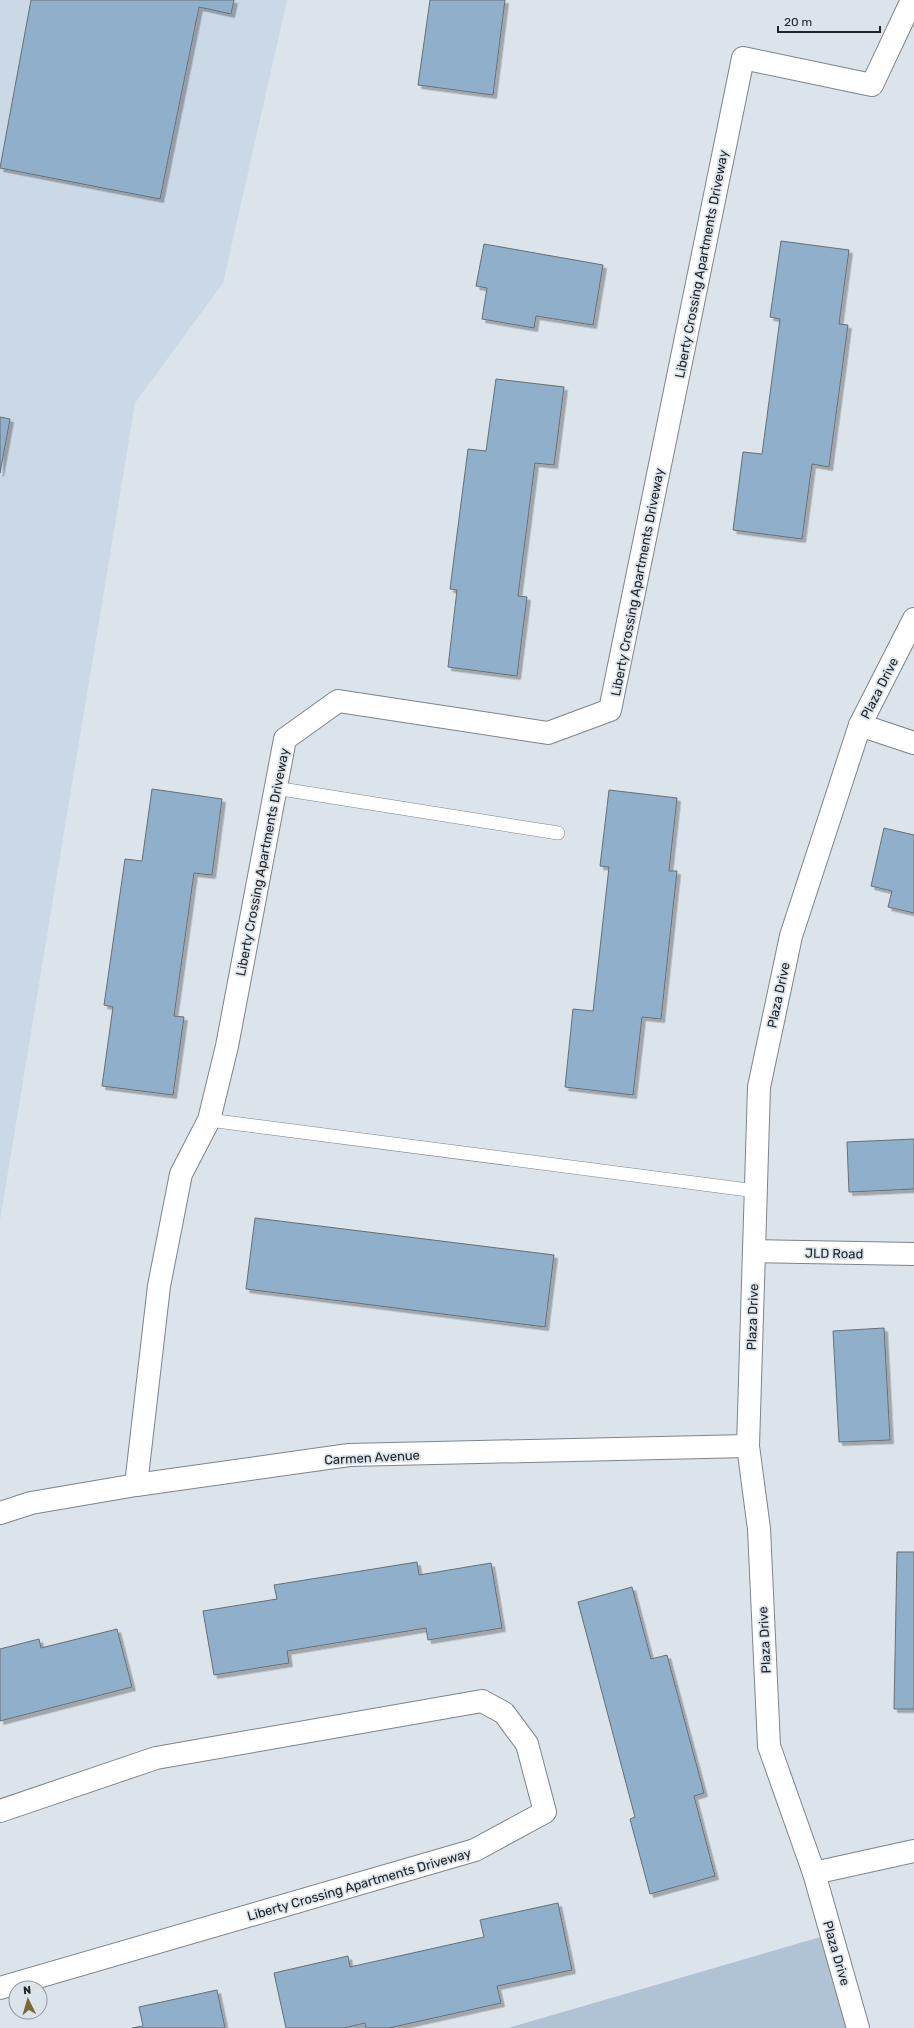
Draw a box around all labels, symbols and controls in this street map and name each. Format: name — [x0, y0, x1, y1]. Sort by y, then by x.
scale bar — [778, 8, 880, 34]
text: 20 m — [784, 15, 812, 29]
street label: Liberty Crossing Apartments Driveway — [672, 149, 732, 380]
street label: Liberty Crossing Apartments Driveway — [608, 467, 668, 698]
street label: Plaza Drive — [858, 655, 901, 721]
street label: Liberty Crossing Apartments Driveway — [233, 747, 293, 978]
street label: Plaza Drive — [764, 961, 793, 1029]
street label: JLD Road — [805, 1245, 863, 1262]
street label: Plaza Drive — [744, 1283, 761, 1351]
street label: Carmen Avenue — [324, 1448, 420, 1467]
street label: Plaza Drive — [755, 1606, 774, 1674]
street label: Liberty Crossing Apartments Driveway — [246, 1845, 473, 1925]
street label: Plaza Drive — [820, 1919, 853, 1987]
north arrow — [8, 1980, 48, 2020]
text: N — [23, 1984, 32, 1997]

